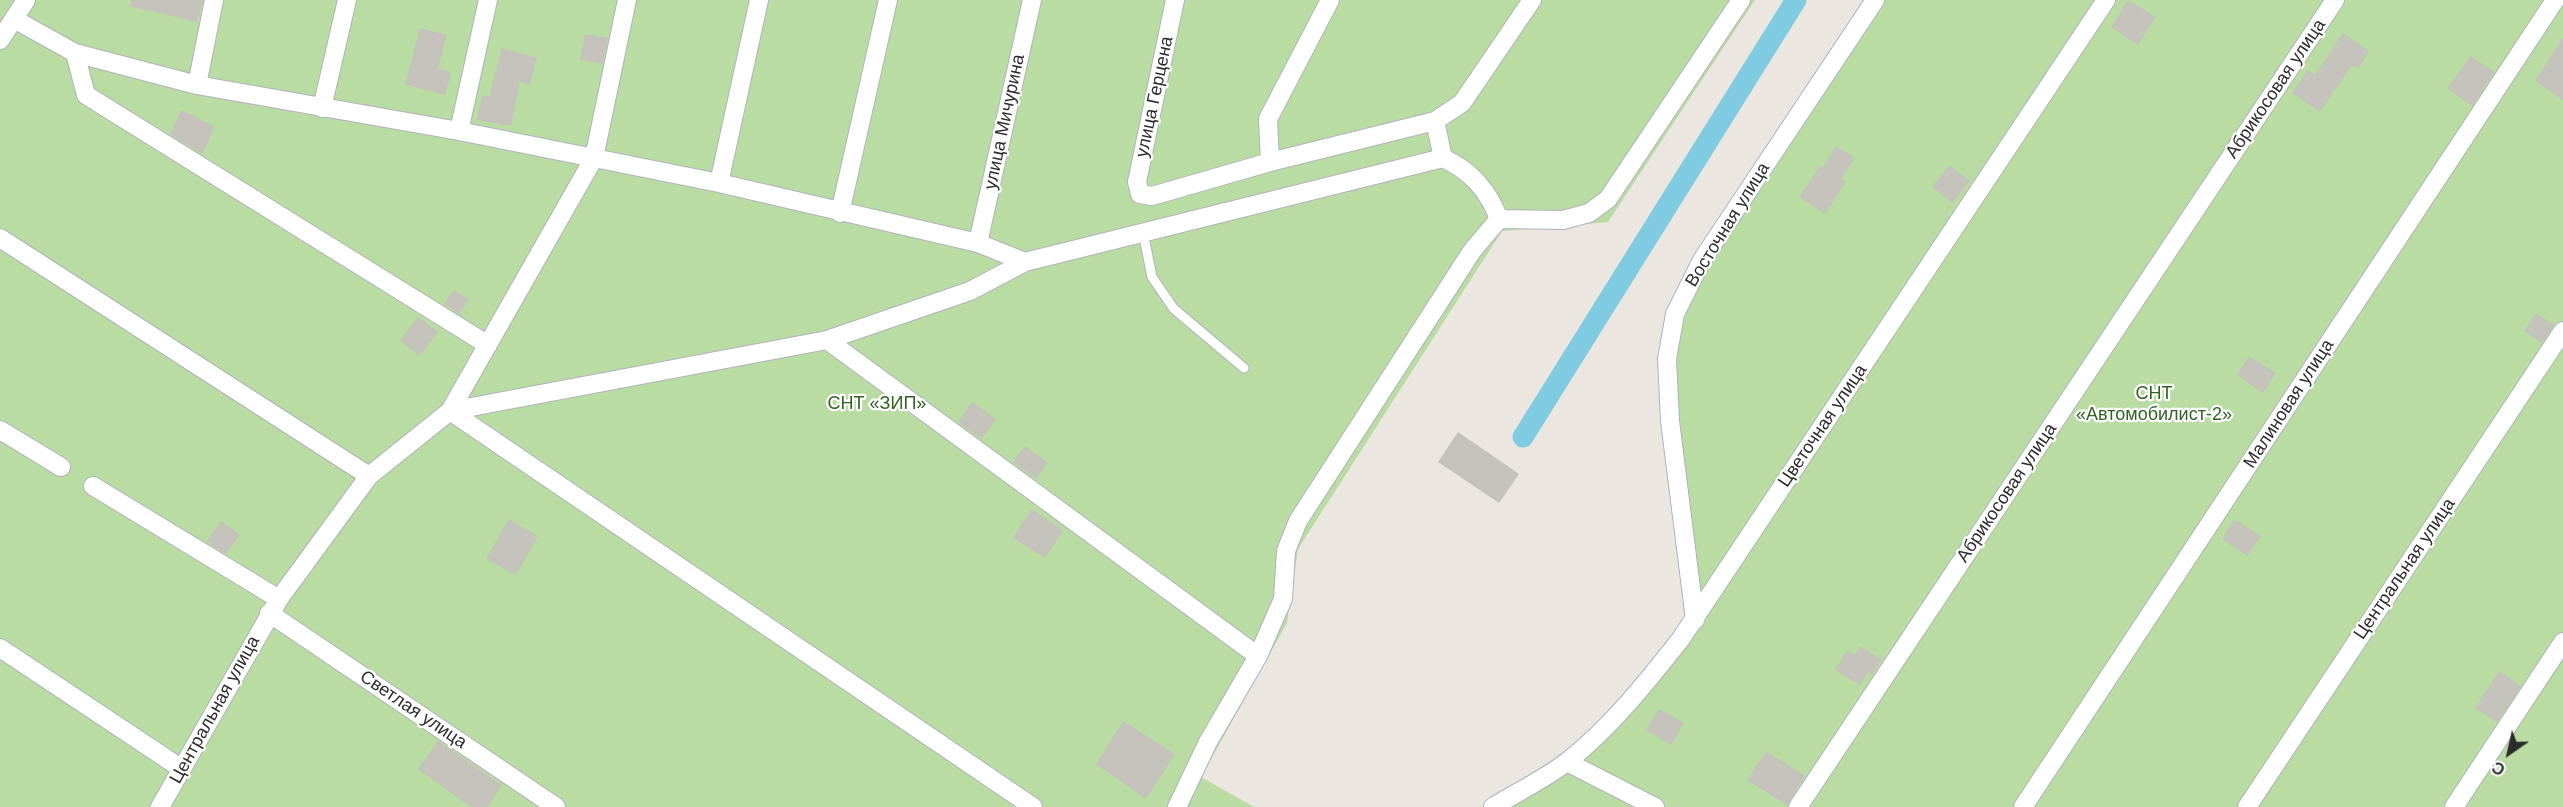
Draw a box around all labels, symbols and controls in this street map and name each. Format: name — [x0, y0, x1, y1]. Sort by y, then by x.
street label: Абрикосовая улица — [2221, 15, 2331, 163]
street label: улица Герцена — [1132, 35, 1178, 159]
street label: улица Мичурина — [980, 52, 1030, 192]
street label: Восточная улица — [1681, 159, 1775, 291]
street label: Малиновая улица — [2239, 336, 2339, 472]
street label: Цветочная улица — [1774, 361, 1872, 491]
park label: СНТ «Автомобилист-2» — [2076, 383, 2232, 426]
park label: СНТ «ЗИП» — [828, 393, 926, 415]
street label: Абрикосовая улица — [1952, 419, 2062, 567]
street label: Центральная улица — [2350, 494, 2460, 644]
street label: Центральная улица — [165, 632, 265, 788]
street label: Светлая улица — [355, 666, 471, 754]
north arrow — [2479, 723, 2539, 783]
text: С — [2489, 758, 2508, 779]

